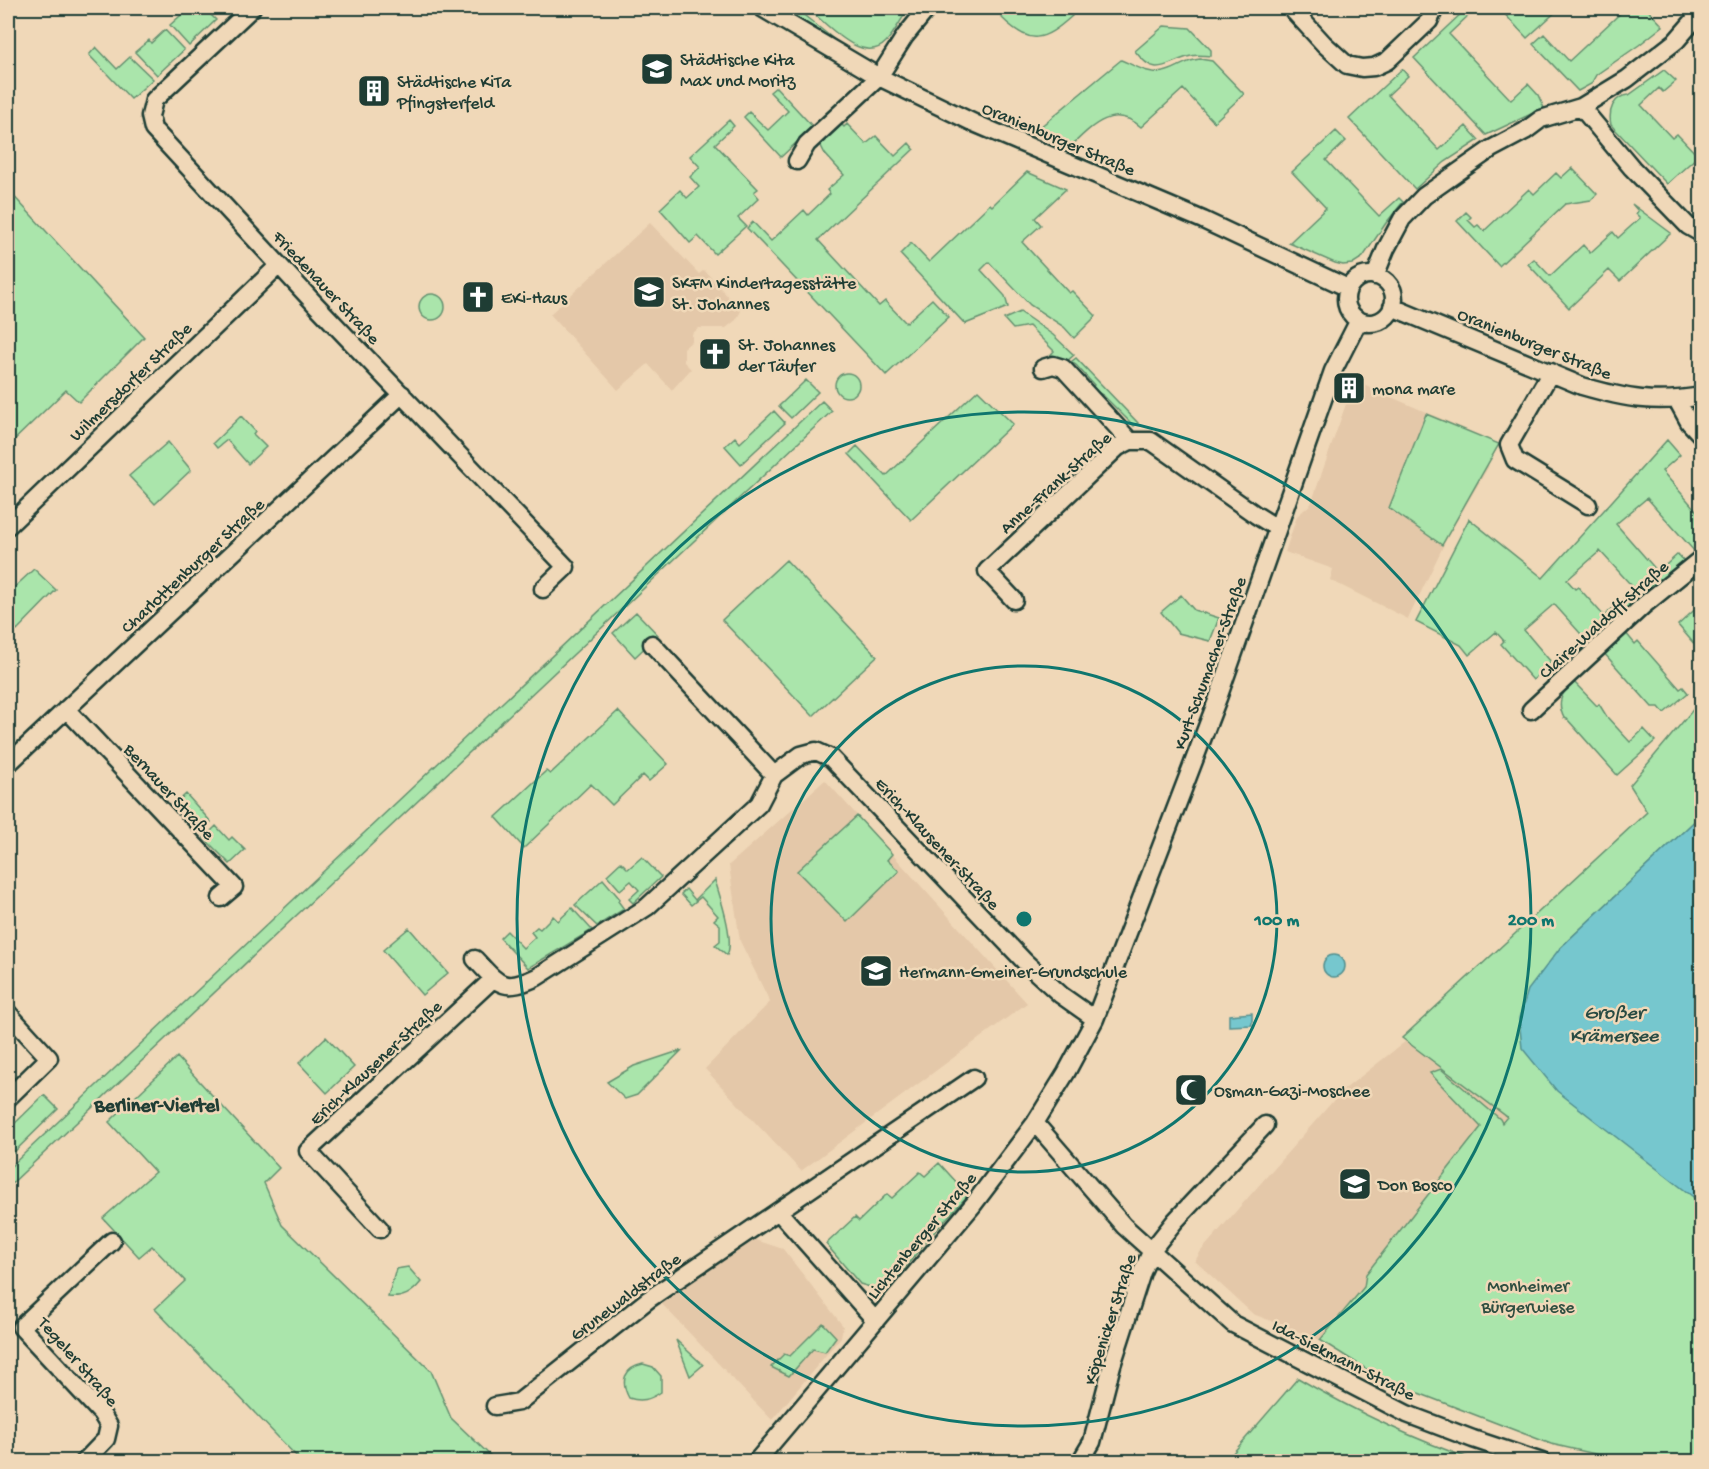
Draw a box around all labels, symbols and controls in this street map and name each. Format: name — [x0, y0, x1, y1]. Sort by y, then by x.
school or university icon: Städtische Kita Max und Moritz — [639, 51, 675, 87]
place label: Städtische Kita Max und Moritz — [680, 51, 796, 93]
building icon: Städtische KiTa Pfingsterfeld — [356, 73, 392, 109]
place label: Städtische KiTa Pfingsterfeld — [396, 73, 512, 115]
street label: Oranienburger Straße — [978, 99, 1138, 182]
street label: Friedenauer Straße — [266, 227, 384, 350]
school or university icon: SKFM Kindertagesstätte St. Johannes — [631, 274, 667, 310]
place label: SKFM Kindertagesstätte St. Johannes — [672, 274, 857, 316]
church icon: EKi-Haus — [460, 279, 496, 315]
place label: EKi-Haus — [501, 289, 568, 310]
street label: Oranienburger Straße — [1454, 305, 1615, 386]
street label: Wilmersdorfer Straße — [66, 318, 198, 447]
church icon: St. Johannes der Täufer — [697, 336, 733, 372]
place label: St. Johannes der Täufer — [738, 336, 837, 378]
building icon: mona mare — [1331, 370, 1367, 406]
place label: mona mare — [1372, 380, 1456, 401]
street label: Anne-Frank-Straße — [997, 428, 1117, 539]
street label: Charlottenburger Straße — [118, 494, 270, 639]
street label: Claire-Waldoff-Straße — [1536, 557, 1674, 685]
street label: Kurt-Schumacher-Straße — [1170, 574, 1253, 753]
street label: Bernauer Straße — [117, 739, 219, 846]
street label: Erich-Klausener-Straße — [869, 774, 1003, 916]
centre of rings — [1014, 909, 1034, 929]
text: 100 m — [1254, 911, 1300, 932]
text: 200 m — [1508, 911, 1554, 932]
school or university icon: Hermann-Gmeiner-Grundschule — [858, 953, 894, 989]
place label: Hermann-Gmeiner-Grundschule — [899, 963, 1128, 984]
street label: Erich-Klausener-Straße — [306, 997, 448, 1131]
water label: Großer Krämersee — [1570, 1003, 1659, 1049]
mosque icon: Osman-Gazi-Moschee — [1173, 1072, 1209, 1108]
place label: Osman-Gazi-Moschee — [1214, 1082, 1371, 1103]
district label: Berliner-Viertel — [93, 1096, 220, 1119]
school or university icon: Don Bosco — [1337, 1166, 1373, 1202]
street label: Lichtenberger Straße — [864, 1168, 983, 1304]
place label: Don Bosco — [1377, 1176, 1453, 1197]
street label: Grunewaldstraße — [567, 1249, 687, 1346]
street label: Köpenicker Straße — [1080, 1251, 1143, 1388]
park label: Monheimer Bürgerwiese — [1481, 1277, 1575, 1319]
street label: Tegeler Straße — [32, 1313, 122, 1412]
street label: Ida-Siekmann-Straße — [1268, 1316, 1419, 1407]

